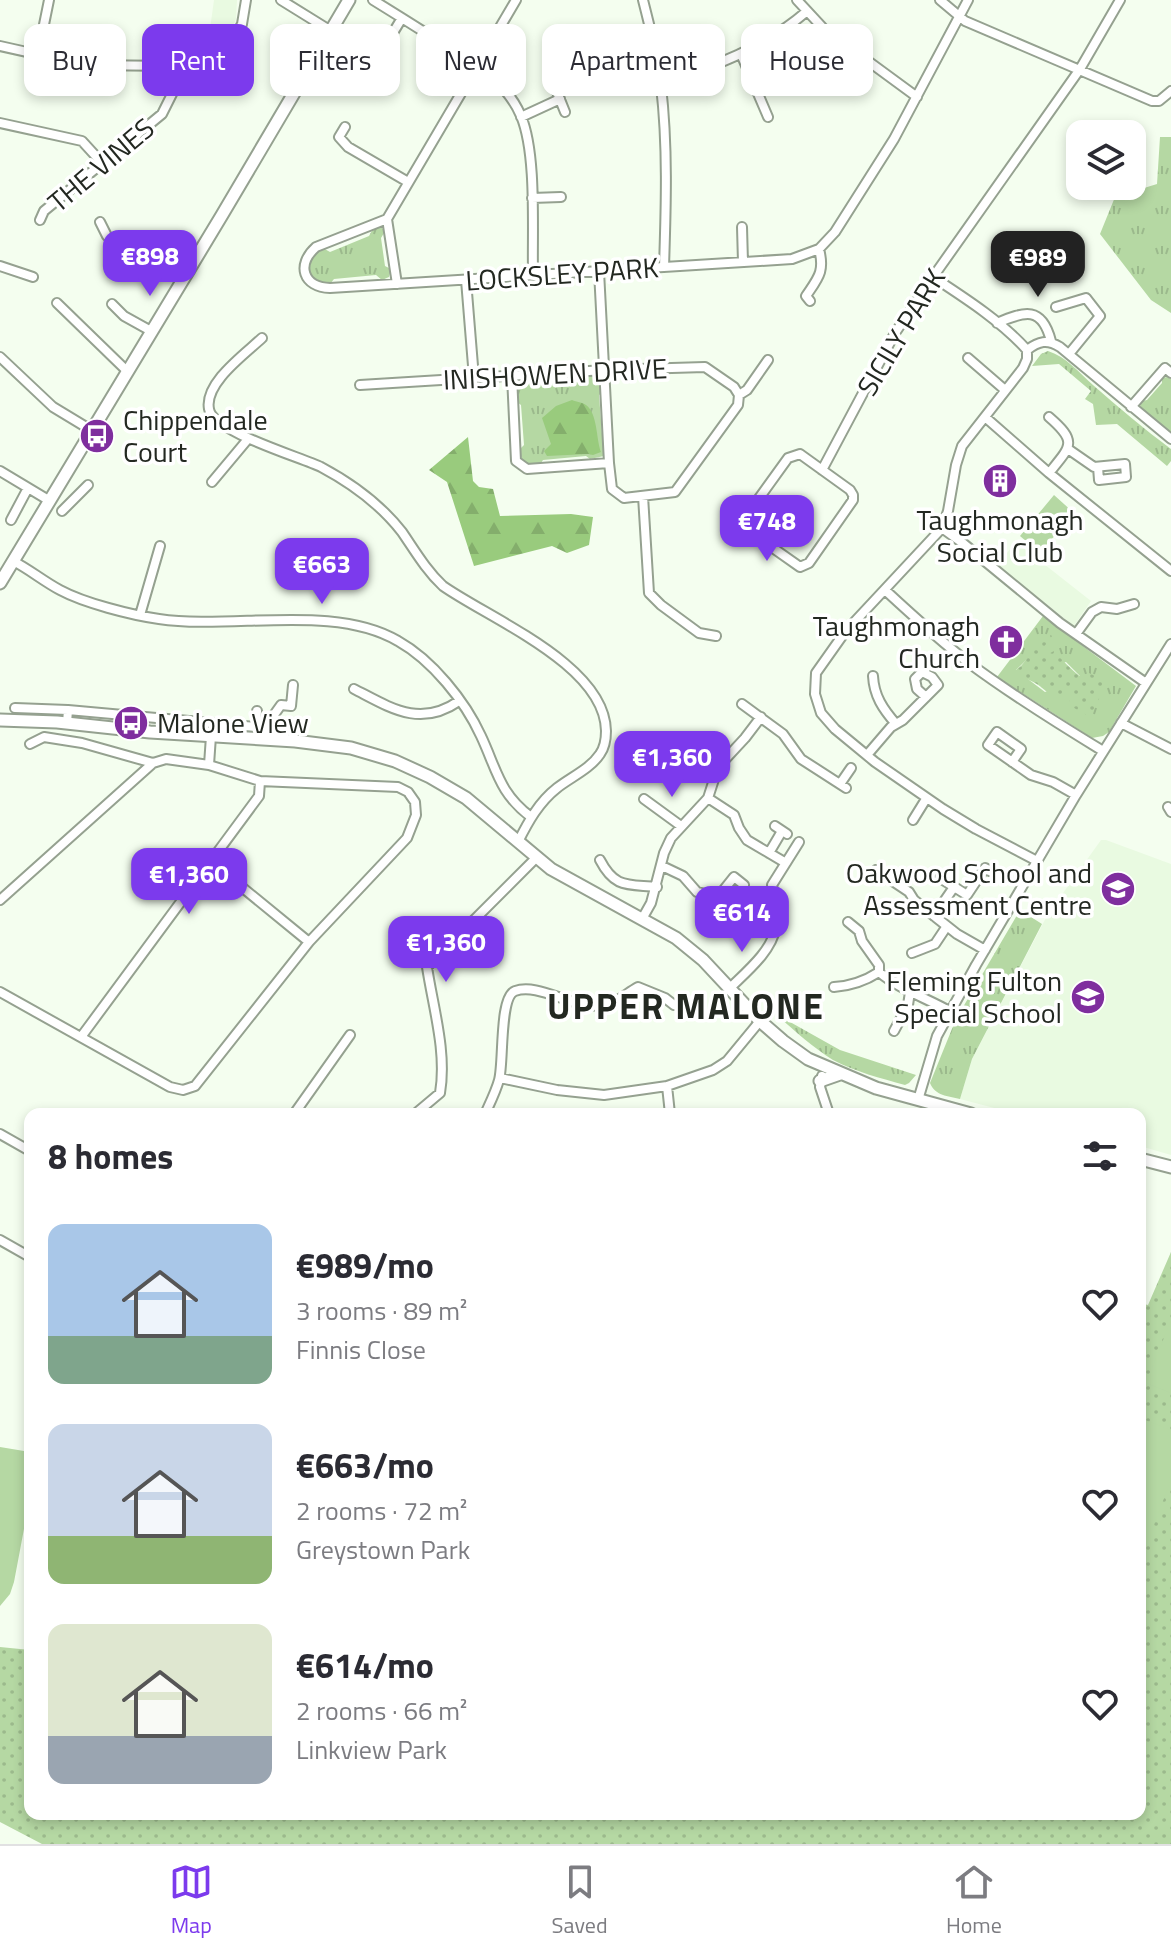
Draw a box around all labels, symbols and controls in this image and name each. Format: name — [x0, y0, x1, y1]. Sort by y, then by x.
chip: Buy — [24, 24, 126, 96]
chip: Rent — [142, 24, 254, 96]
chip: Filters — [270, 24, 400, 96]
chip: New — [416, 24, 526, 96]
chip: Apartment — [542, 24, 725, 96]
chip: House — [741, 24, 873, 96]
street label: THE VINES — [38, 107, 164, 222]
map controls — [1066, 120, 1146, 200]
button: layers — [1066, 120, 1146, 200]
pin: €898 — [103, 230, 197, 298]
pin: €989 — [991, 231, 1085, 299]
text: €898 — [121, 236, 179, 275]
text: €989 — [1009, 237, 1067, 276]
street label: LOCKSLEY PARK — [464, 245, 660, 302]
street label: SICILY PARK — [846, 260, 956, 404]
street label: INISHOWEN DRIVE — [442, 346, 668, 401]
place label: Chippendale Court — [123, 398, 268, 473]
bus stop icon: Chippendale Court — [78, 417, 116, 455]
building icon: Taughmonagh Social Club — [981, 462, 1019, 500]
pin: €748 — [720, 495, 814, 563]
place label: Taughmonagh Social Club — [916, 498, 1084, 573]
text: €748 — [738, 501, 796, 540]
pin: €663 — [275, 538, 369, 606]
text: €663 — [293, 544, 351, 583]
place label: Taughmonagh Church — [813, 604, 980, 679]
church icon: Taughmonagh Church — [987, 623, 1025, 661]
place label: Malone View — [157, 701, 309, 744]
bus stop icon: Malone View — [112, 704, 150, 742]
pin: €1,360 — [607, 731, 737, 799]
text: €1,360 — [632, 737, 712, 776]
pin: €1,360 — [124, 848, 254, 916]
place label: Oakwood School and Assessment Centre — [846, 851, 1092, 926]
text: €1,360 — [149, 854, 229, 893]
school or university icon: Oakwood School and Assessment Centre — [1099, 870, 1137, 908]
pin: €614 — [695, 886, 789, 954]
text: €614 — [713, 892, 771, 931]
pin: €1,360 — [381, 916, 511, 984]
text: €1,360 — [406, 922, 486, 961]
place label: Fleming Fulton Special School — [886, 959, 1062, 1034]
district label: UPPER MALONE — [547, 978, 825, 1033]
school or university icon: Fleming Fulton Special School — [1069, 978, 1107, 1016]
text: 8 homes — [48, 1130, 173, 1182]
icon: filters — [1078, 1134, 1122, 1178]
text: €989/mo — [296, 1239, 434, 1291]
icon: home — [112, 1256, 208, 1352]
icon: heart — [1078, 1282, 1122, 1326]
text: 3 rooms · 89 m² — [296, 1291, 467, 1330]
text: Finnis Close — [296, 1330, 426, 1369]
text: €663/mo — [296, 1439, 434, 1491]
icon: home — [112, 1456, 208, 1552]
icon: heart — [1078, 1482, 1122, 1526]
text: 2 rooms · 72 m² — [296, 1491, 467, 1530]
text: Greystown Park — [296, 1530, 470, 1569]
text: €614/mo — [296, 1639, 434, 1691]
icon: home — [112, 1656, 208, 1752]
icon: heart — [1078, 1682, 1122, 1726]
text: 2 rooms · 66 m² — [296, 1691, 467, 1730]
text: Linkview Park — [296, 1730, 447, 1769]
tab: Map — [169, 1860, 213, 1942]
tab: Saved — [552, 1860, 608, 1942]
tab: Home — [946, 1860, 1002, 1942]

